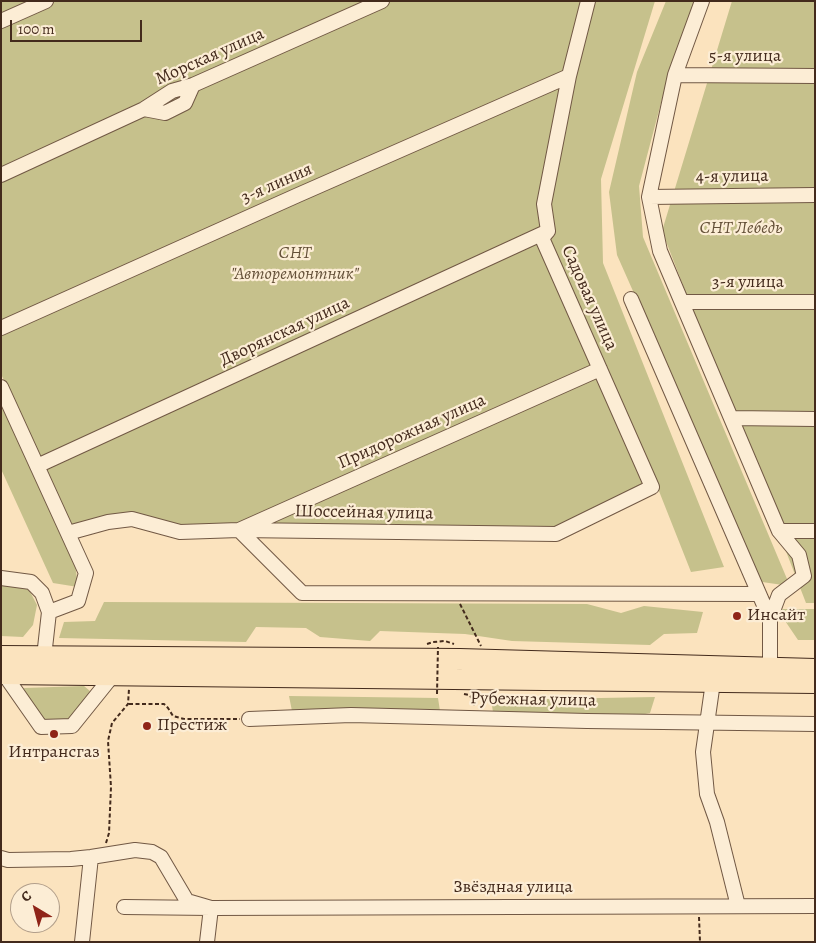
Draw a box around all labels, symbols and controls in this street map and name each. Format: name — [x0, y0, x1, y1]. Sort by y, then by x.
scale bar — [12, 10, 145, 42]
text: 100 m — [18, 19, 55, 39]
street label: Морская улица — [152, 23, 268, 91]
street label: 5-я улица — [709, 46, 781, 68]
street label: 3-я линия — [238, 159, 316, 209]
street label: 4-я улица — [695, 166, 769, 188]
park label: СНТ Лебедь — [700, 218, 782, 240]
street label: Садовая улица — [556, 242, 622, 354]
park label: СНТ "Авторемонтник" — [231, 243, 359, 286]
street label: 3-я улица — [712, 272, 784, 294]
street label: Дворянская улица — [217, 292, 353, 372]
street label: Придорожная улица — [335, 390, 489, 474]
street label: Шоссейная улица — [294, 501, 434, 525]
place label: Инсайт — [747, 605, 805, 627]
marker: Инсайт — [731, 610, 743, 622]
street label: Рубежная улица — [470, 688, 596, 712]
place label: Престиж — [157, 715, 227, 737]
marker: Престиж — [141, 720, 153, 732]
marker: Интрансгаз — [48, 728, 60, 740]
place label: Интрансгаз — [8, 742, 100, 764]
street label: Звёздная улица — [453, 877, 573, 899]
north arrow — [10, 883, 60, 933]
text: С — [17, 886, 35, 907]

